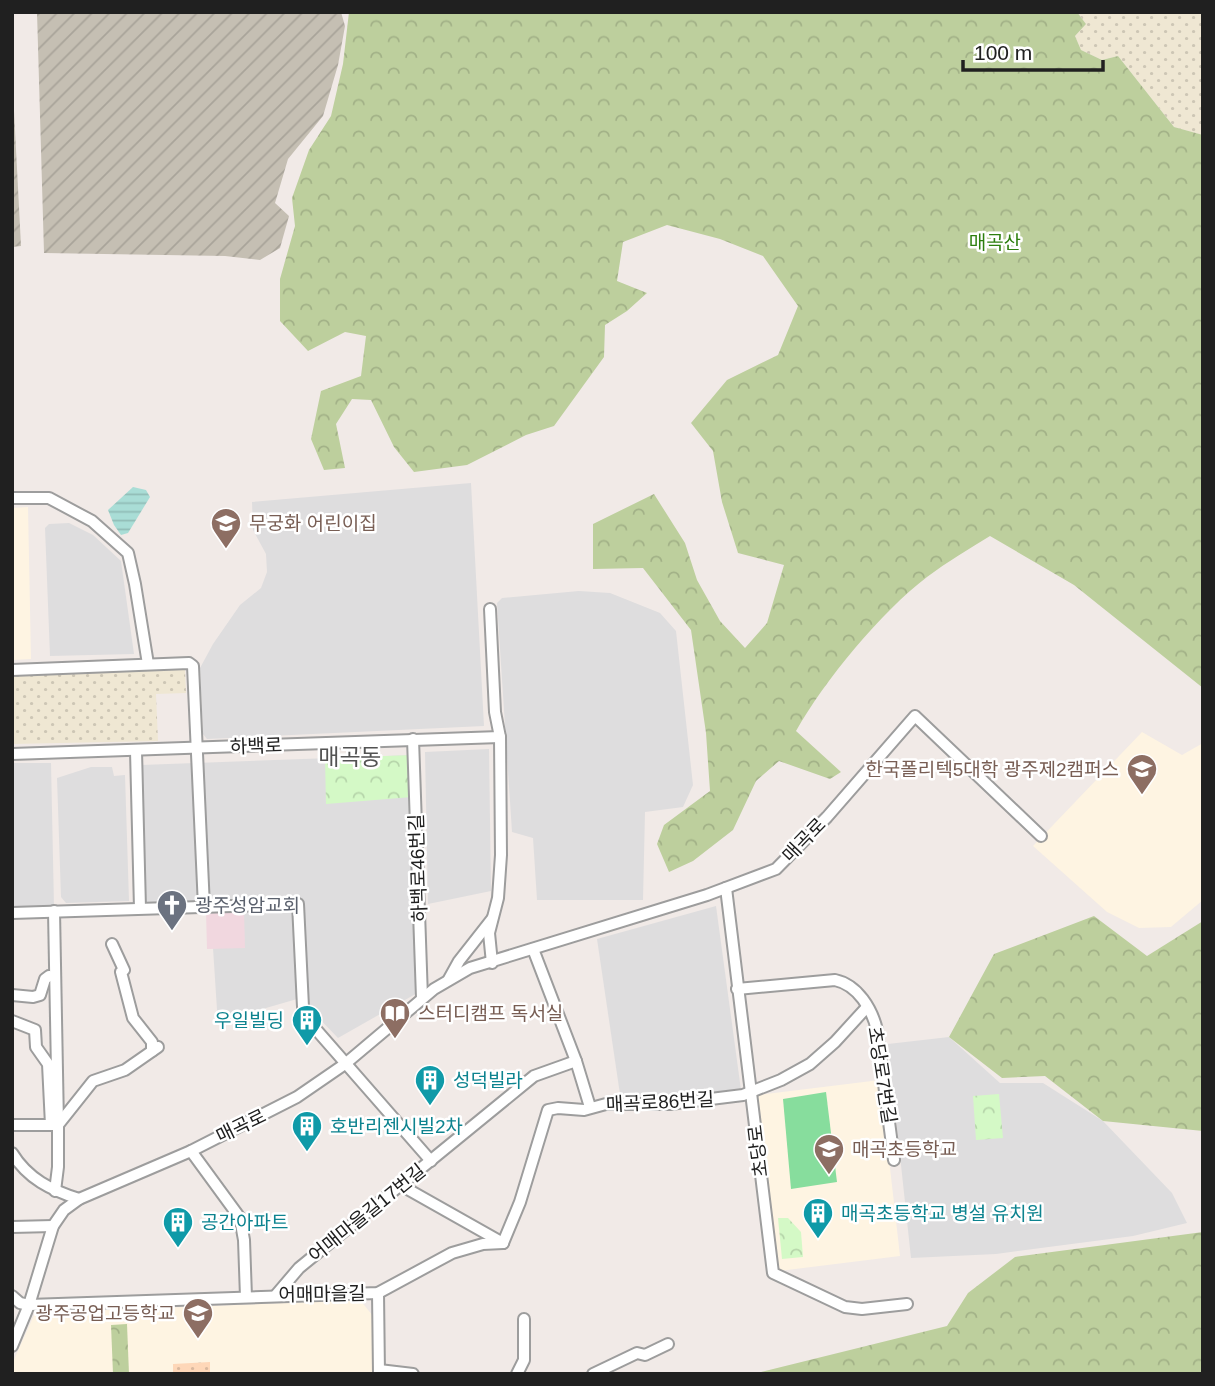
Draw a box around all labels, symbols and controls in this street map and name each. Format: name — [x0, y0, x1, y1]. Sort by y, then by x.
scale bar — [963, 28, 1103, 72]
text: 100 m — [974, 41, 1032, 64]
park label: 매곡산 — [969, 232, 1021, 253]
school or university icon: 무궁화 어린이집 — [209, 506, 243, 550]
place label: 무궁화 어린이집 — [249, 513, 377, 534]
street label: 하백로 — [229, 735, 283, 757]
district label: 매곡동 — [318, 744, 382, 770]
school or university icon: 한국폴리텍5대학 광주제2캠퍼스 — [1125, 752, 1159, 796]
place label: 한국폴리텍5대학 광주제2캠퍼스 — [865, 759, 1119, 780]
street label: 하백로46번길 — [406, 813, 430, 923]
street label: 매곡로 — [778, 814, 830, 866]
church icon: 광주성암교회 — [155, 888, 189, 932]
place label: 광주성암교회 — [195, 895, 300, 916]
library icon: 스터디캠프 독서실 — [378, 996, 412, 1040]
building icon: 우일빌딩 — [290, 1003, 324, 1047]
place label: 스터디캠프 독서실 — [418, 1003, 563, 1024]
place label: 우일빌딩 — [214, 1010, 284, 1031]
street label: 초당로7번길 — [864, 1025, 900, 1125]
building icon: 성덕빌라 — [413, 1063, 447, 1107]
place label: 성덕빌라 — [453, 1070, 523, 1091]
street label: 매곡로86번길 — [605, 1089, 715, 1115]
street label: 매곡로 — [213, 1105, 269, 1147]
building icon: 호반리젠시빌2차 — [290, 1109, 324, 1153]
place label: 호반리젠시빌2차 — [330, 1116, 463, 1137]
street label: 초당로 — [744, 1124, 772, 1178]
school or university icon: 매곡초등학교 — [812, 1132, 846, 1176]
place label: 매곡초등학교 — [852, 1139, 957, 1160]
street label: 어매마을길17번길 — [305, 1160, 429, 1266]
building icon: 매곡초등학교 병설 유치원 — [801, 1196, 835, 1240]
place label: 매곡초등학교 병설 유치원 — [841, 1203, 1044, 1224]
building icon: 공간아파트 — [161, 1205, 195, 1249]
place label: 공간아파트 — [201, 1212, 288, 1233]
street label: 어매마을길 — [278, 1283, 366, 1305]
school or university icon: 광주공업고등학교 — [181, 1296, 215, 1340]
place label: 광주공업고등학교 — [35, 1303, 175, 1324]

